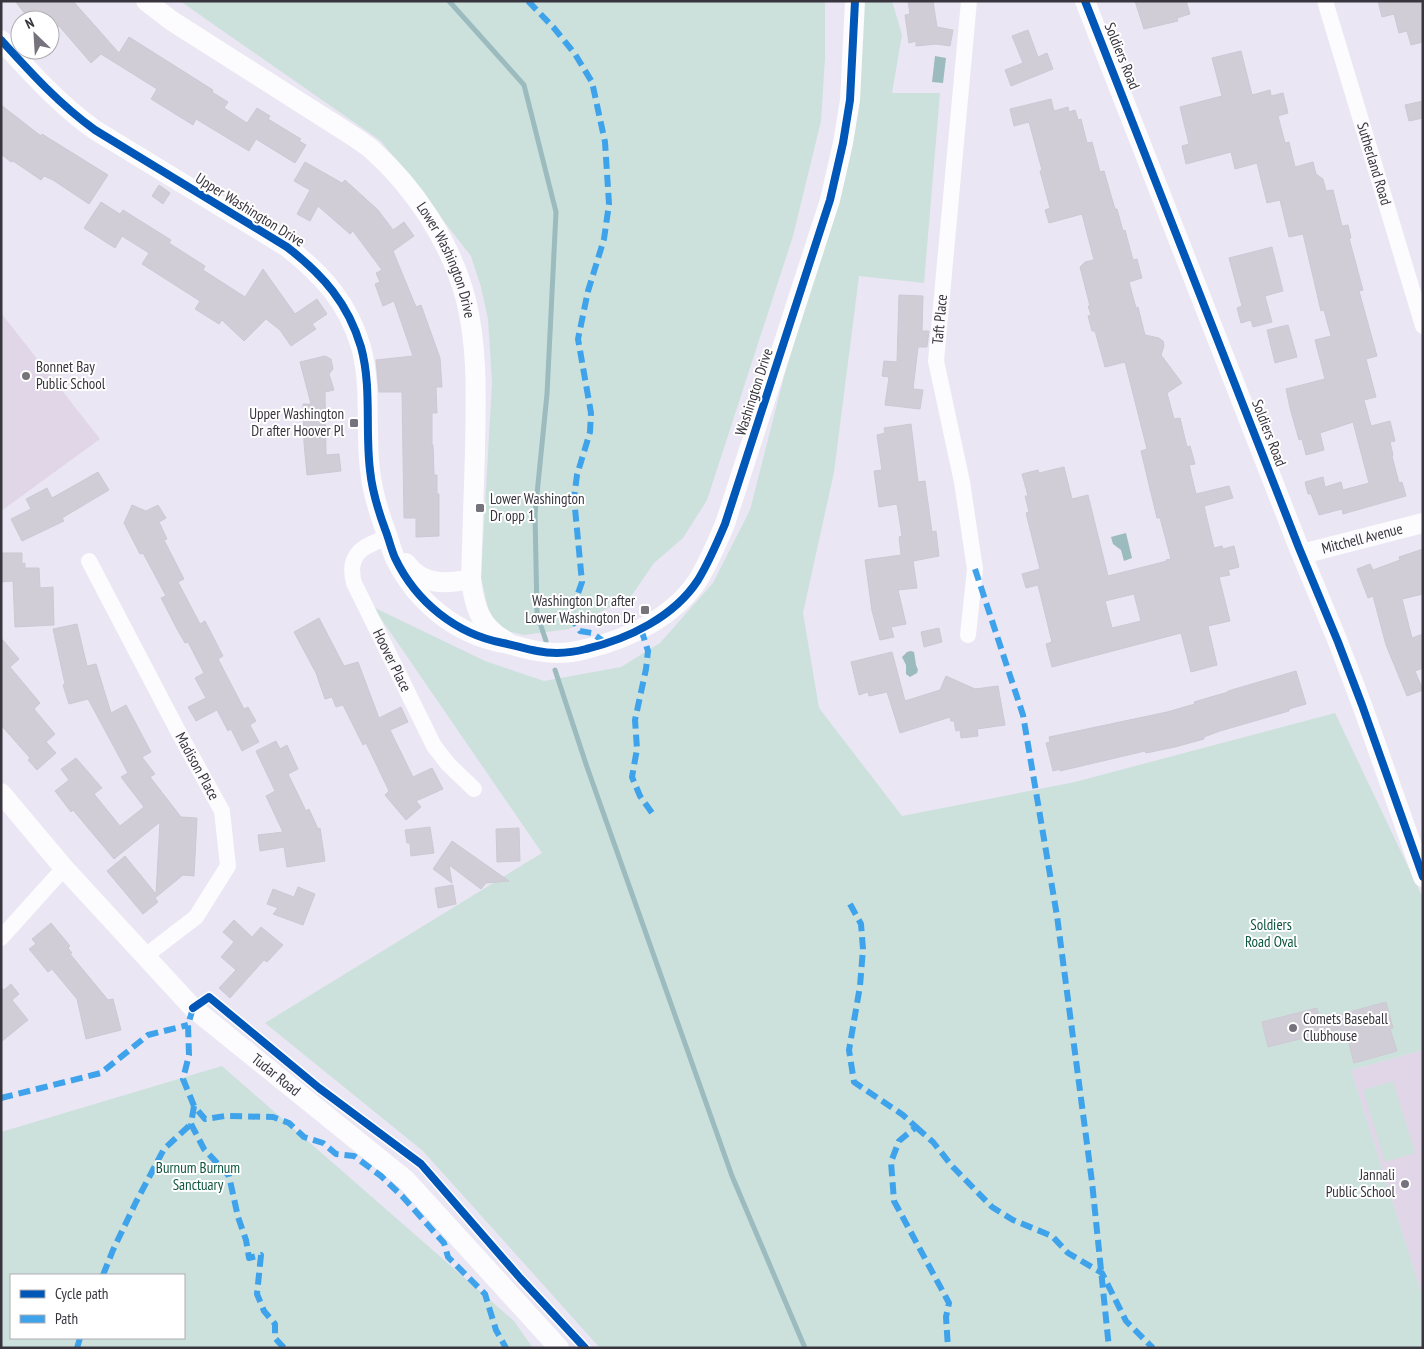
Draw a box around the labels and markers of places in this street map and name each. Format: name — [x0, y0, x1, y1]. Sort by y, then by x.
place label: Bonnet Bay Public School — [36, 357, 106, 393]
marker: Bonnet Bay Public School — [20, 370, 32, 382]
place label: Upper Washington Dr after Hoover Pl — [249, 404, 345, 440]
marker: Upper Washington Dr after Hoover Pl — [348, 417, 360, 429]
place label: Lower Washington Dr opp 1 — [490, 489, 585, 525]
marker: Lower Washington Dr opp 1 — [474, 502, 486, 514]
place label: Washington Dr after Lower Washington Dr — [525, 591, 636, 627]
marker: Washington Dr after Lower Washington Dr — [639, 604, 651, 616]
place label: Comets Baseball Clubhouse — [1303, 1009, 1389, 1045]
marker: Comets Baseball Clubhouse — [1287, 1022, 1299, 1034]
place label: Jannali Public School — [1326, 1165, 1395, 1201]
marker: Jannali Public School — [1399, 1178, 1411, 1190]

